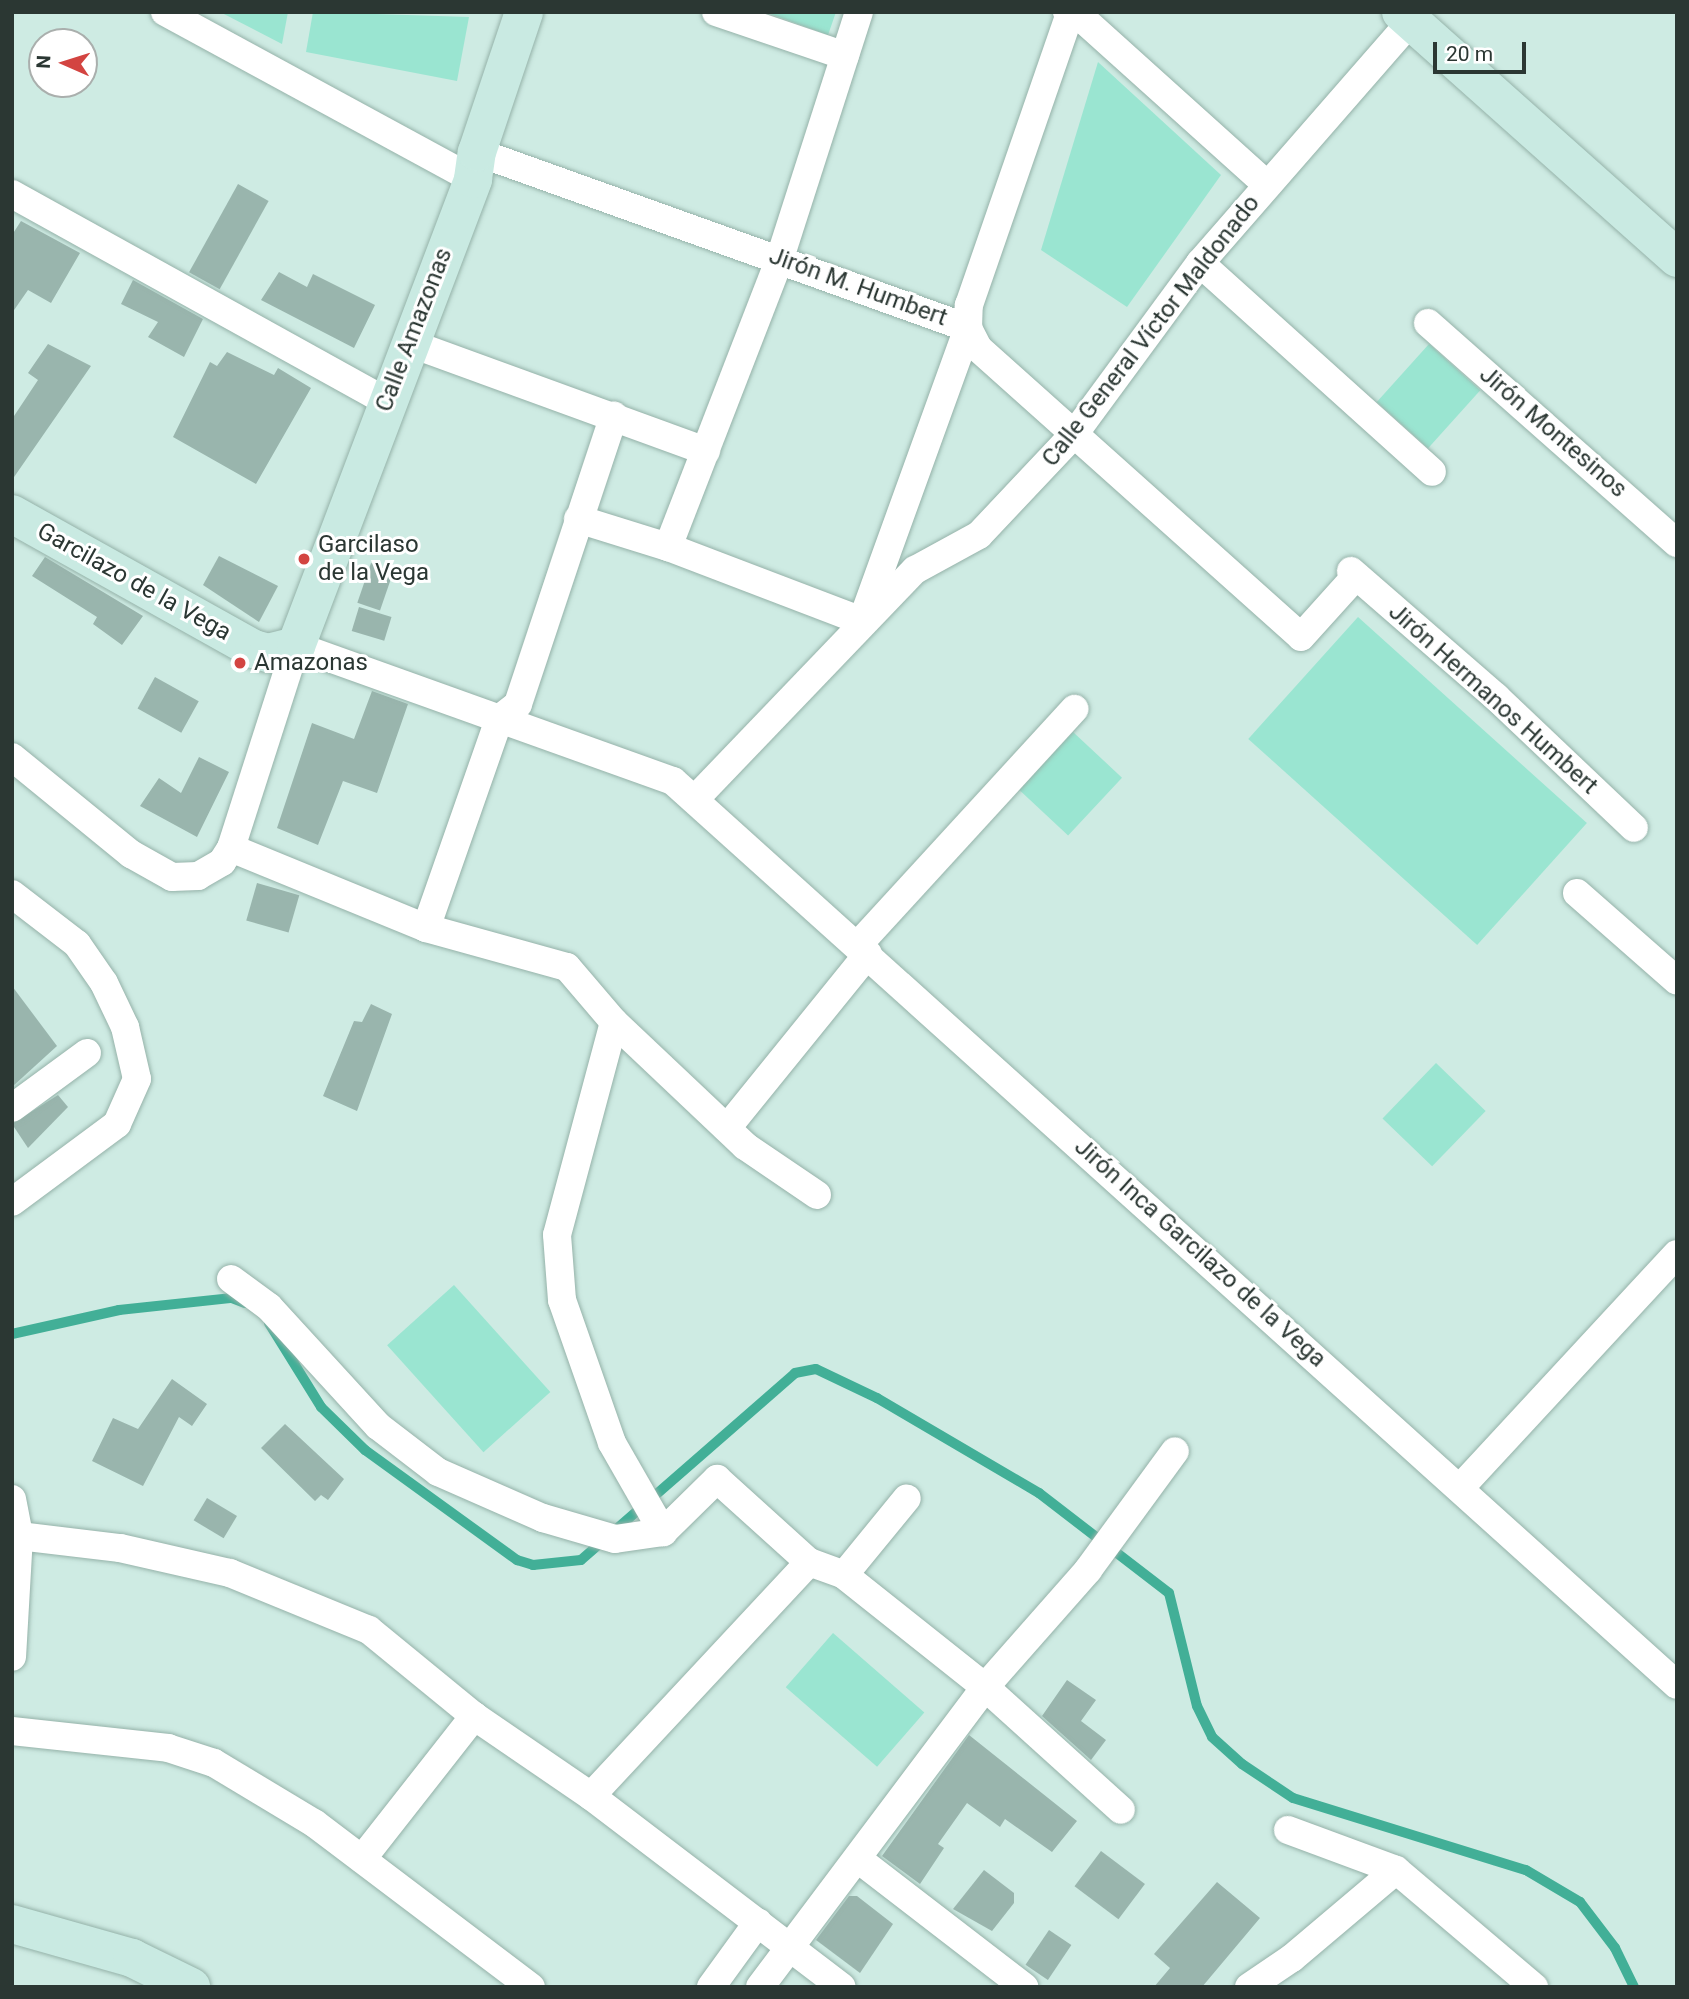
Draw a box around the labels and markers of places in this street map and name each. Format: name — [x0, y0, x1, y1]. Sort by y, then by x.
place label: Garcilaso de la Vega — [318, 531, 429, 587]
marker: Garcilaso de la Vega — [296, 551, 312, 567]
place label: Amazonas — [254, 649, 368, 677]
marker: Amazonas — [232, 655, 248, 671]

